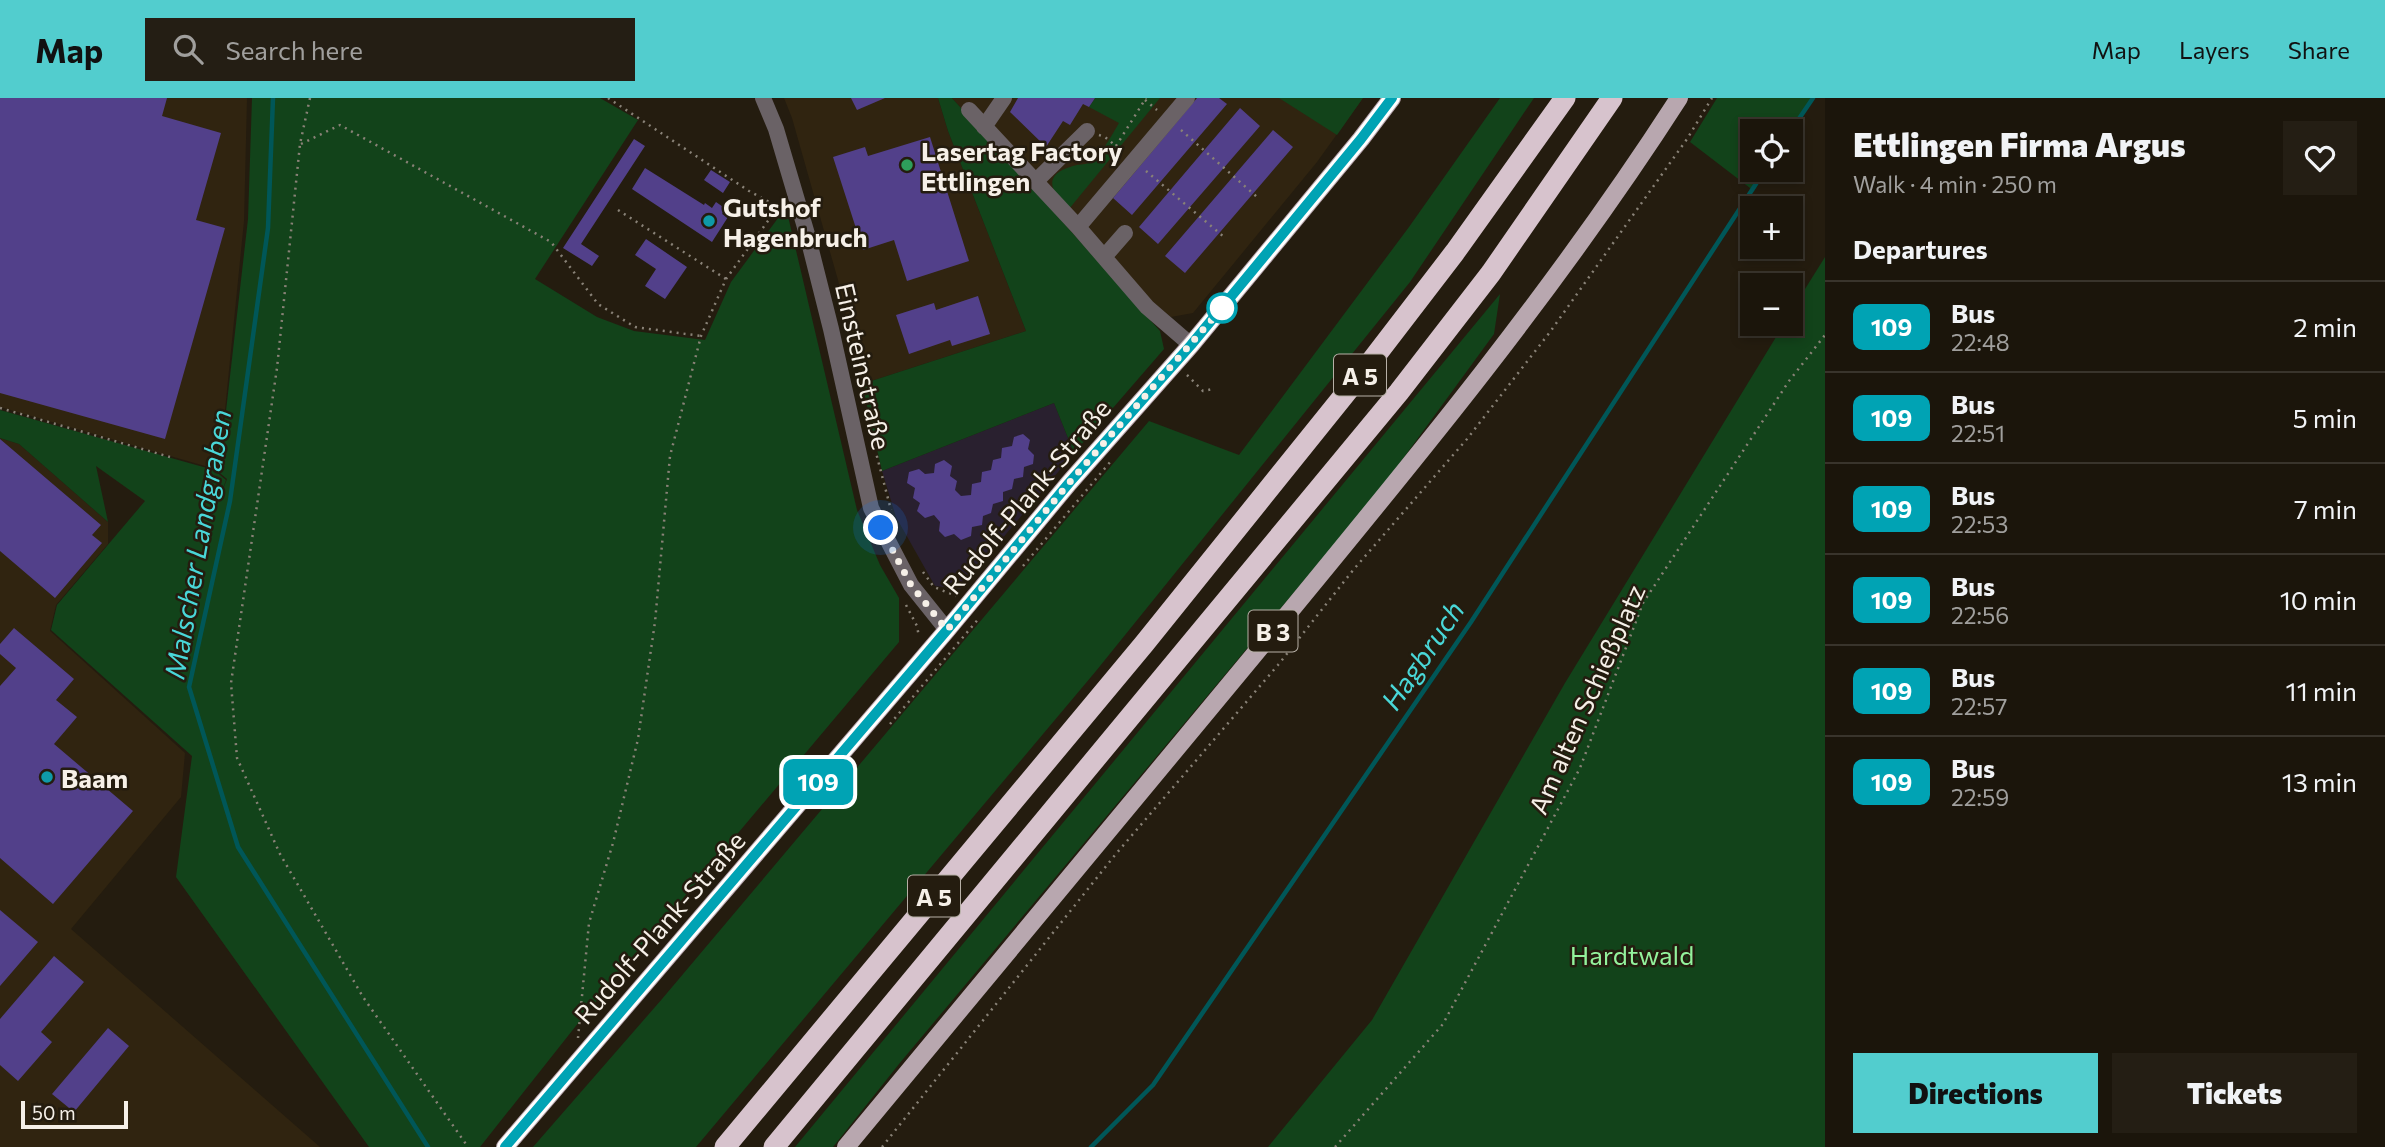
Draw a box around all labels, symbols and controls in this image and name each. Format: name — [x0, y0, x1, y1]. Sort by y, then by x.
search box — [145, 18, 635, 81]
text: Map — [35, 29, 103, 70]
icon: search — [169, 30, 207, 68]
text: Search here — [225, 34, 363, 65]
text: Map — [2092, 35, 2141, 64]
text: Layers — [2179, 35, 2250, 64]
text: Share — [2288, 35, 2350, 64]
map controls — [1740, 119, 1803, 336]
button: locate — [1740, 119, 1803, 182]
button: heart — [2283, 121, 2357, 195]
text: Ettlingen Firma Argus — [1853, 123, 2186, 164]
place label: Lasertag Factory Ettlingen — [921, 135, 1122, 196]
marker: Lasertag Factory Ettlingen — [899, 157, 915, 173]
text: Walk · 4 min · 250 m — [1853, 170, 2057, 198]
place label: Gutshof Hagenbruch — [723, 191, 868, 252]
button: + — [1740, 196, 1803, 259]
marker: Gutshof Hagenbruch — [701, 213, 717, 229]
text: Departures — [1853, 233, 1988, 264]
button: − — [1740, 273, 1803, 336]
street label: Einsteinstraße — [830, 280, 898, 452]
unlabelled marker — [1207, 293, 1237, 323]
text: Bus — [1951, 297, 1995, 328]
text: 2 min — [2293, 311, 2357, 342]
text: 109 — [1871, 312, 1912, 341]
text: 22:48 — [1951, 328, 2010, 356]
road number: A 5 — [1334, 354, 1386, 396]
text: Bus — [1951, 388, 1995, 419]
street label: Rudolf-Plank-Straße — [936, 392, 1116, 600]
text: 5 min — [2293, 402, 2357, 433]
text: 109 — [1871, 403, 1912, 432]
water label: Malscher Landgraben — [157, 407, 237, 681]
text: 22:51 — [1951, 419, 2005, 447]
text: Bus — [1951, 479, 1995, 510]
text: 7 min — [2294, 493, 2357, 524]
text: 109 — [1871, 494, 1912, 523]
your location — [863, 510, 898, 545]
text: 22:53 — [1951, 510, 2008, 538]
text: Bus — [1951, 570, 1995, 601]
street label: Am alten Schießplatz — [1521, 579, 1651, 819]
text: 10 min — [2280, 584, 2357, 615]
text: 109 — [1871, 585, 1912, 614]
water label: Hagbruch — [1373, 594, 1471, 716]
text: 22:56 — [1951, 601, 2009, 629]
road number: B 3 — [1248, 610, 1298, 652]
text: Bus — [1951, 661, 1995, 692]
text: 11 min — [2286, 675, 2357, 706]
text: 109 — [1871, 676, 1912, 705]
text: 22:57 — [1951, 692, 2007, 720]
text: Bus — [1951, 752, 1995, 783]
line badge: 109 — [778, 759, 858, 805]
place label: Baam — [61, 762, 128, 793]
text: 13 min — [2282, 766, 2357, 797]
text: 109 — [797, 767, 839, 796]
text: 109 — [1871, 767, 1912, 796]
marker: Baam — [39, 769, 55, 785]
text: 22:59 — [1951, 783, 2009, 811]
street label: Rudolf-Plank-Straße — [567, 825, 751, 1029]
road number: A 5 — [908, 876, 960, 916]
park label: Hardtwald — [1570, 939, 1694, 970]
button: Directions — [1853, 1053, 2098, 1133]
button: Tickets — [2112, 1053, 2357, 1133]
scale bar — [21, 1098, 128, 1130]
text: 50 m — [32, 1101, 76, 1124]

